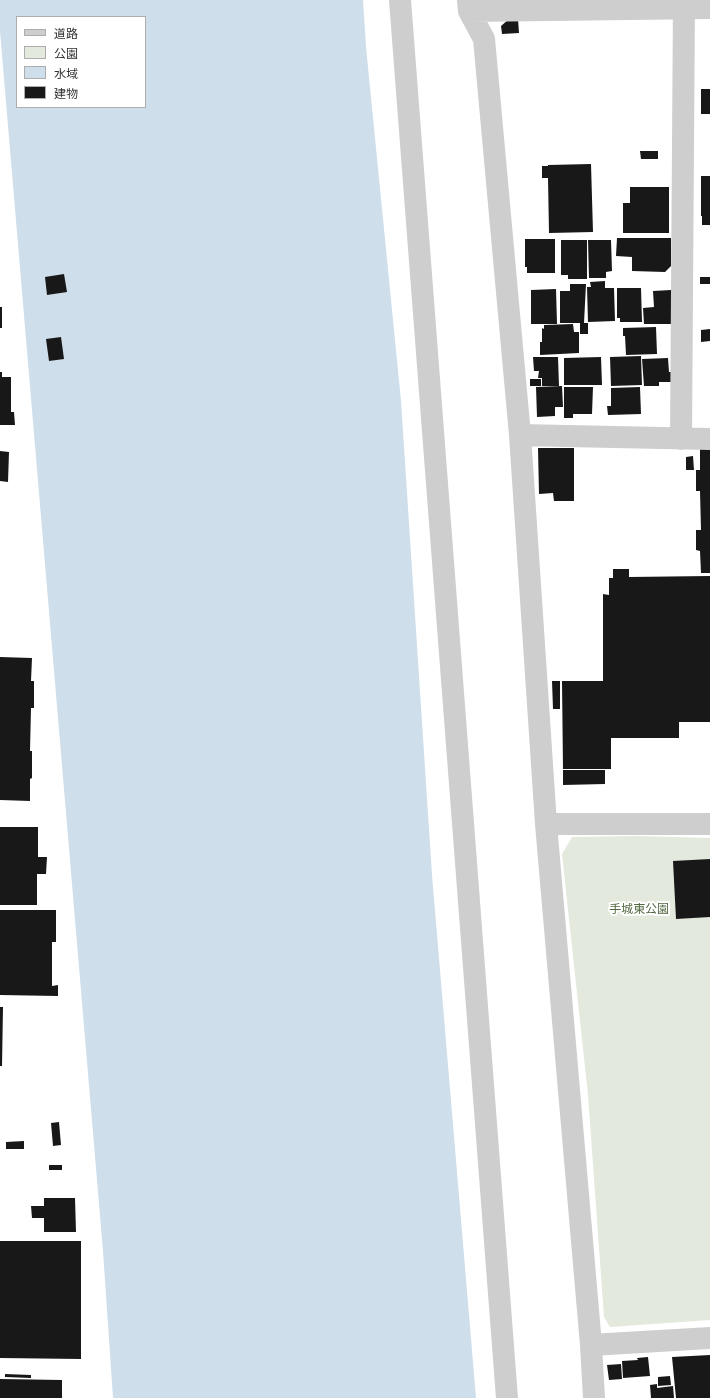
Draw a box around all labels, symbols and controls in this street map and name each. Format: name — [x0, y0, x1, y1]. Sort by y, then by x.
legend — [16, 16, 146, 108]
text: 道路 — [54, 26, 78, 41]
text: 公園 — [54, 46, 78, 61]
text: 水域 — [54, 66, 78, 81]
text: 建物 — [54, 86, 78, 101]
park label: 手城東公園 — [609, 902, 669, 916]

